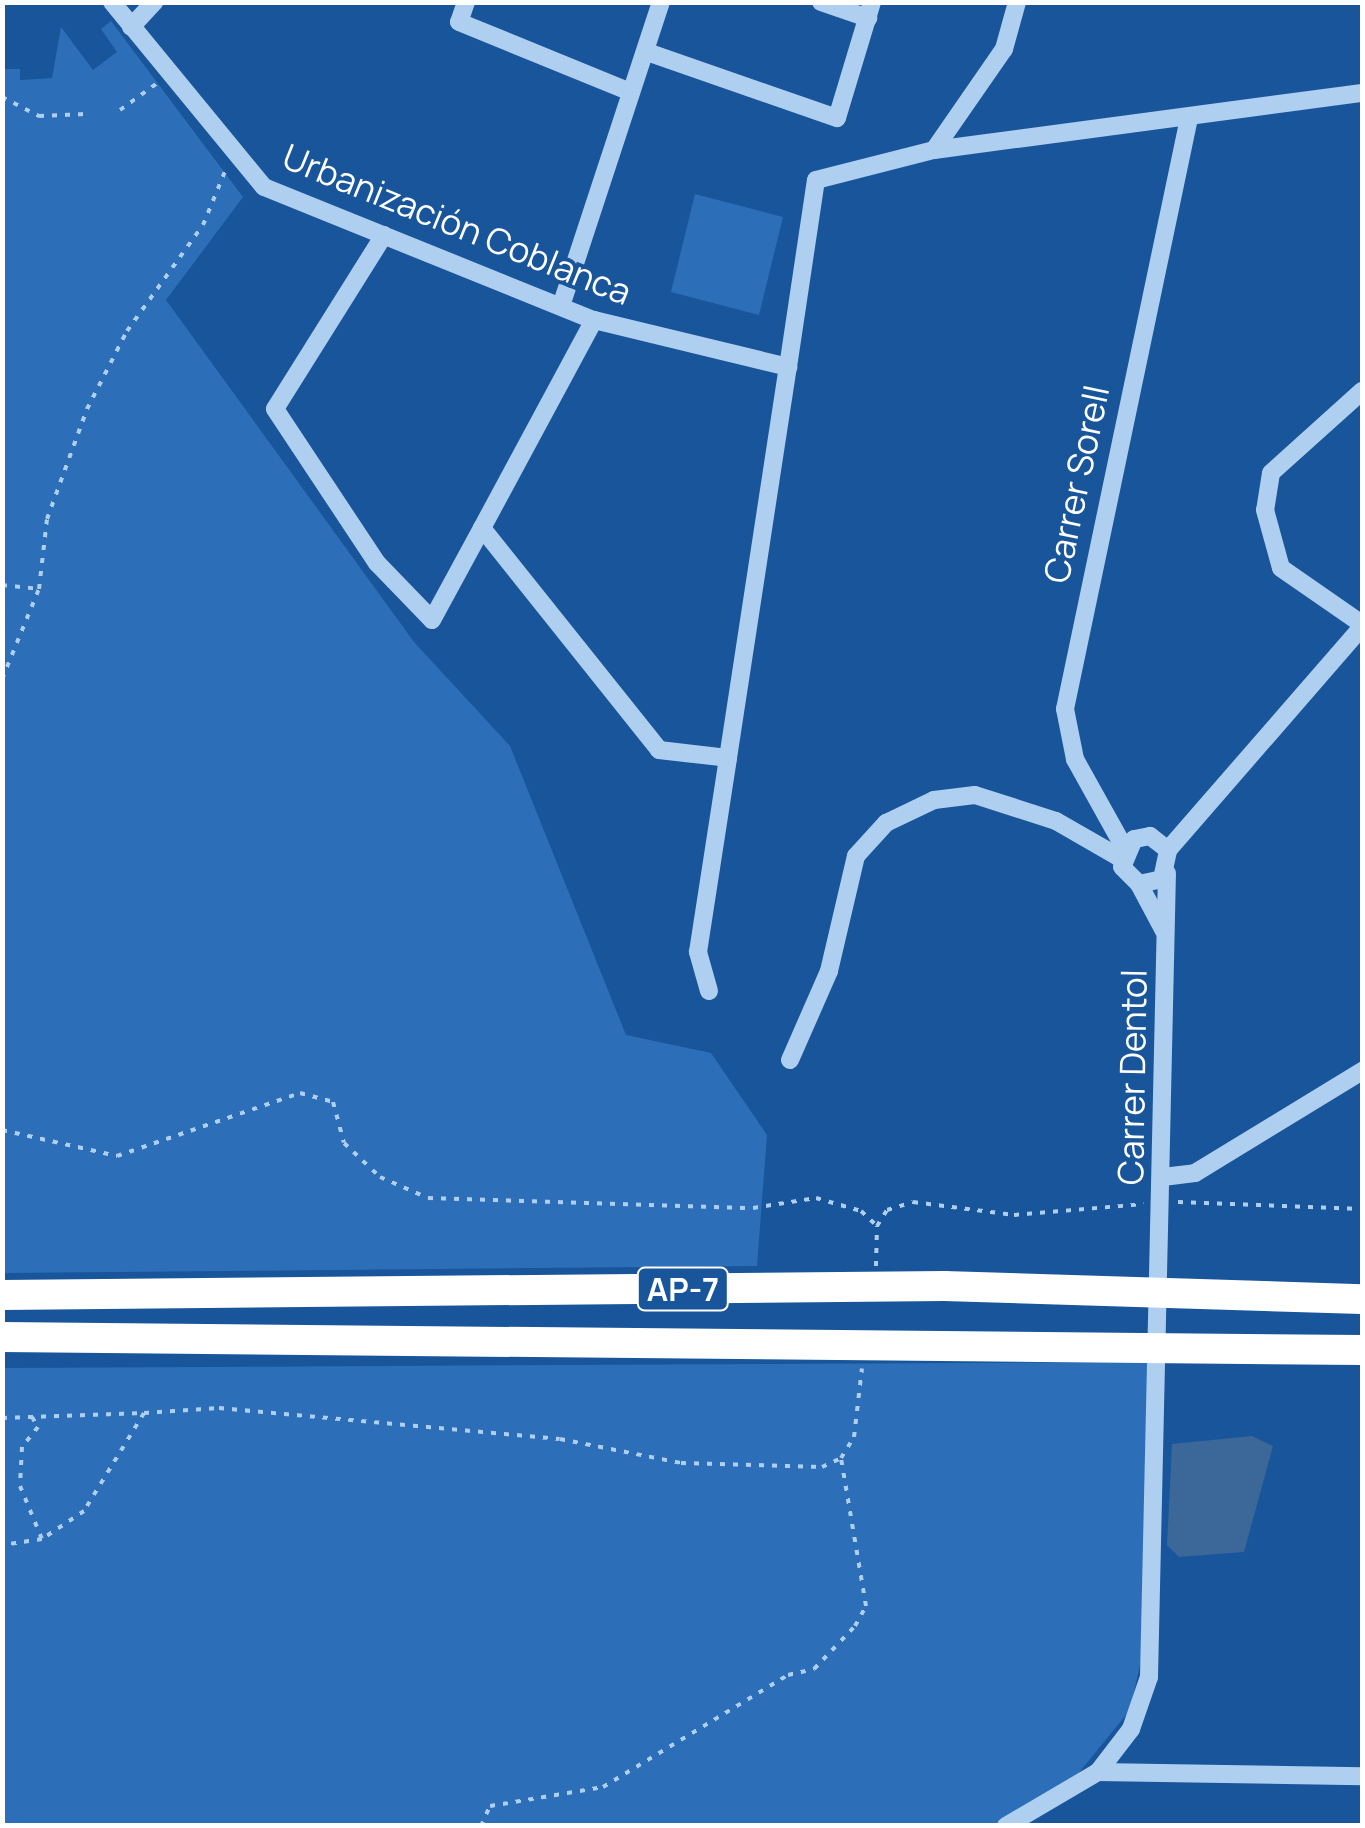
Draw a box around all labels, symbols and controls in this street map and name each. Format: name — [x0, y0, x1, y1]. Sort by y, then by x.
street label: Urbanización Coblanca — [277, 135, 637, 313]
street label: Carrer Sorell — [1035, 381, 1117, 587]
street label: Carrer Dentol — [1109, 969, 1155, 1185]
road number: AP-7 — [636, 1262, 730, 1316]

